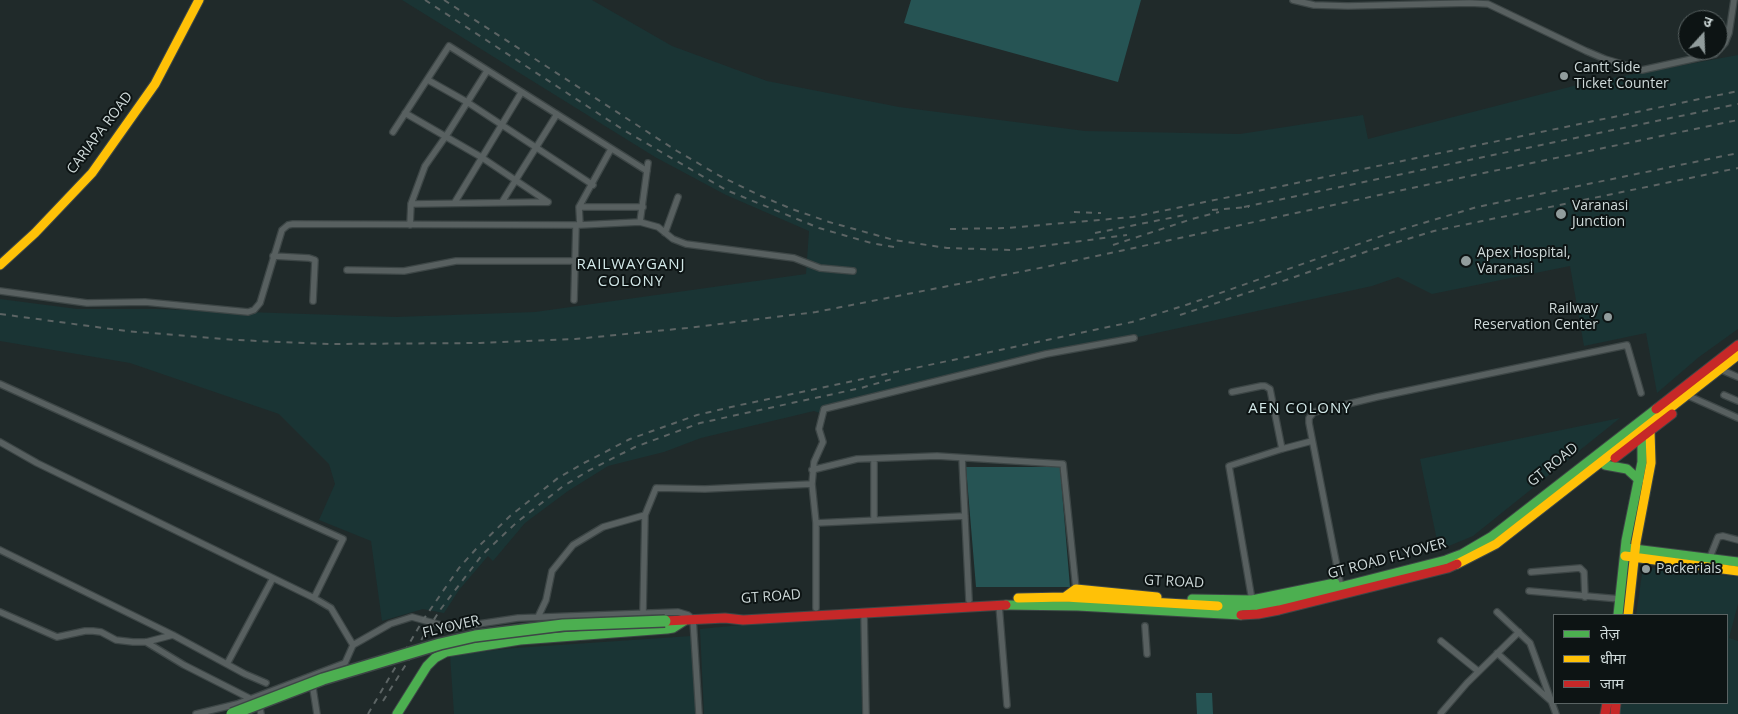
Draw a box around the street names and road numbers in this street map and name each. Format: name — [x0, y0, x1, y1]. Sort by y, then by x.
street label: CARIAPA ROAD — [64, 89, 136, 177]
street label: GT ROAD — [1524, 440, 1582, 490]
street label: GT ROAD FLYOVER — [1326, 535, 1448, 583]
street label: GT ROAD — [1144, 572, 1204, 592]
street label: GT ROAD — [740, 587, 802, 607]
street label: FLYOVER — [421, 612, 481, 642]

